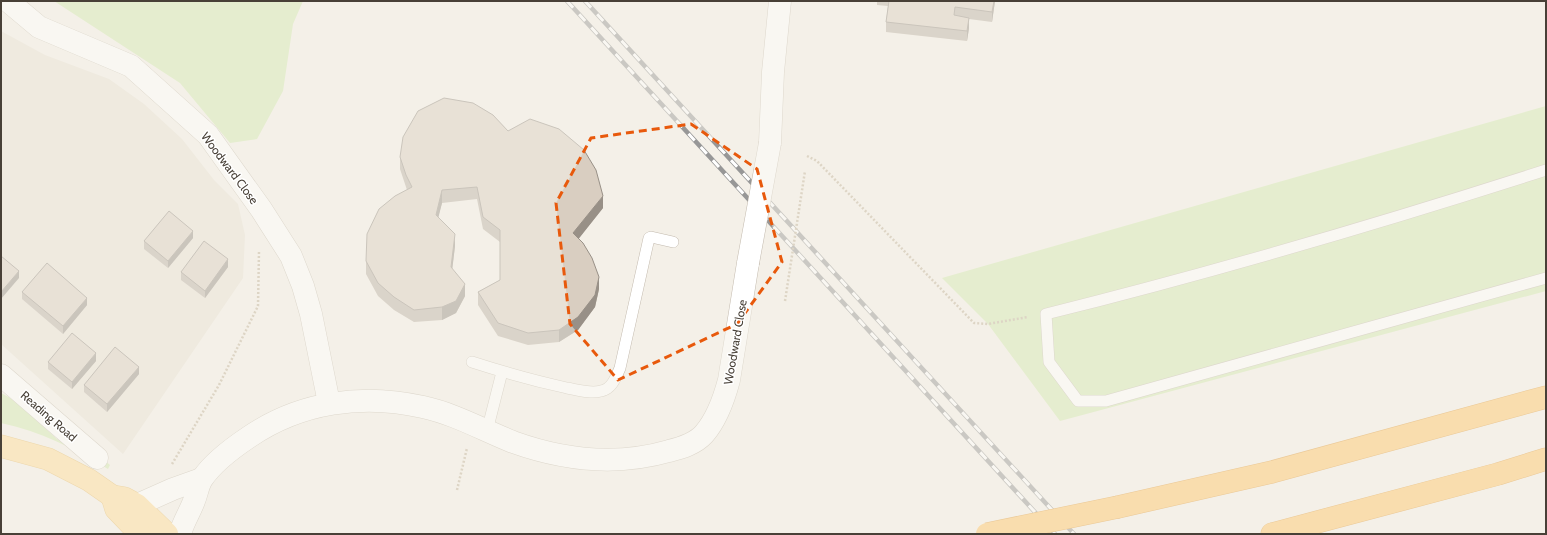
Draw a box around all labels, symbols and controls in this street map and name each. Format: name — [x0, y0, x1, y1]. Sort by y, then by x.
street label: Woodward Close — [198, 129, 262, 207]
street label: Woodward Close — [720, 298, 750, 386]
street label: Reading Road — [18, 388, 80, 444]

